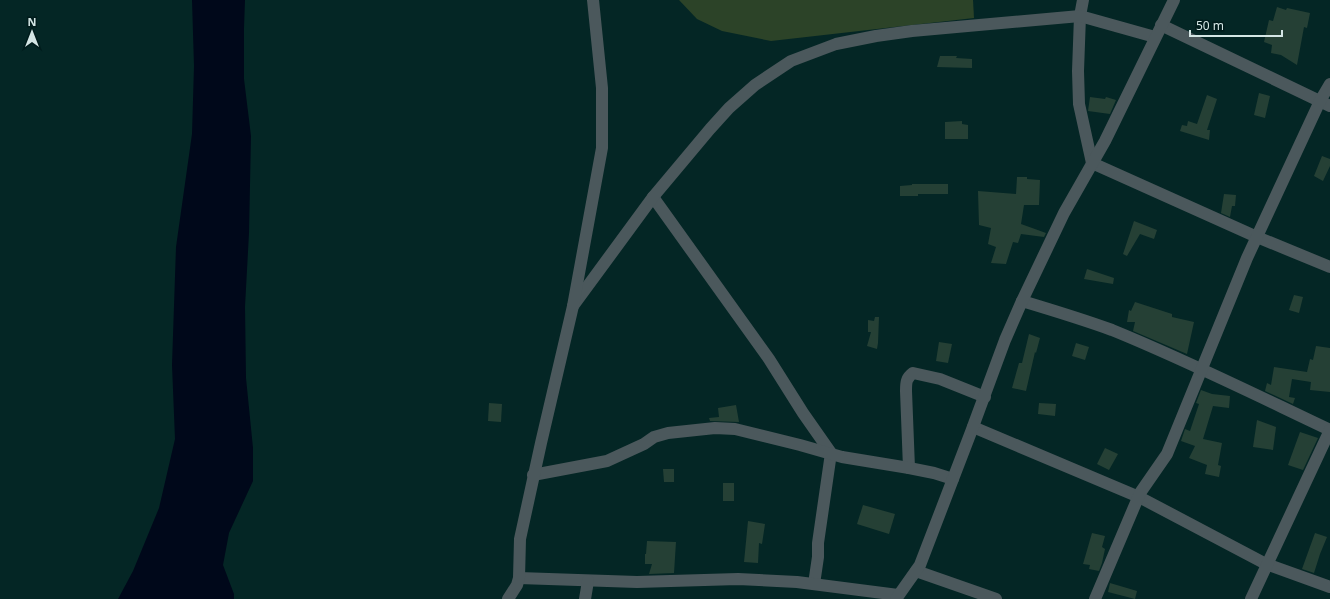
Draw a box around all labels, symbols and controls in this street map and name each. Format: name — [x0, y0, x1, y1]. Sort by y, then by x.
north arrow — [12, 12, 52, 52]
scale bar — [1190, 12, 1282, 38]
text: N — [28, 14, 36, 29]
text: 50 m — [1196, 17, 1224, 34]

